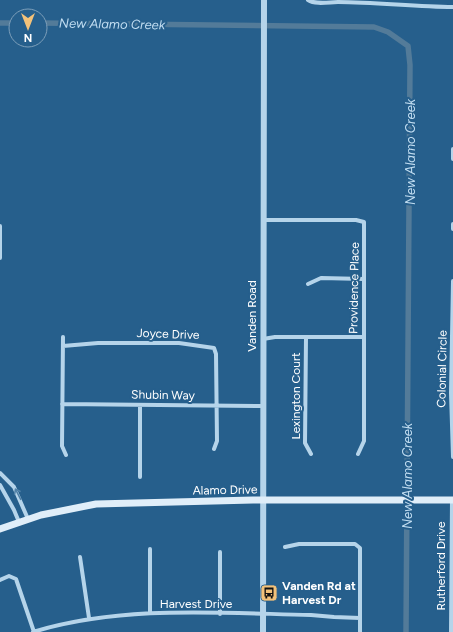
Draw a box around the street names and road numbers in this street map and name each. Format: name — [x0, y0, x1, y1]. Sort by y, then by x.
street label: Providence Place — [346, 242, 362, 334]
street label: Vanden Road — [245, 280, 259, 352]
street label: Joyce Drive — [136, 326, 200, 342]
street label: Colonial Circle — [434, 330, 450, 408]
street label: Lexington Court — [289, 352, 303, 439]
street label: Shubin Way — [131, 387, 196, 403]
street label: Alamo Drive — [192, 482, 258, 498]
street label: Rutherford Drive — [434, 521, 448, 611]
street label: Harvest Drive — [160, 597, 233, 611]

